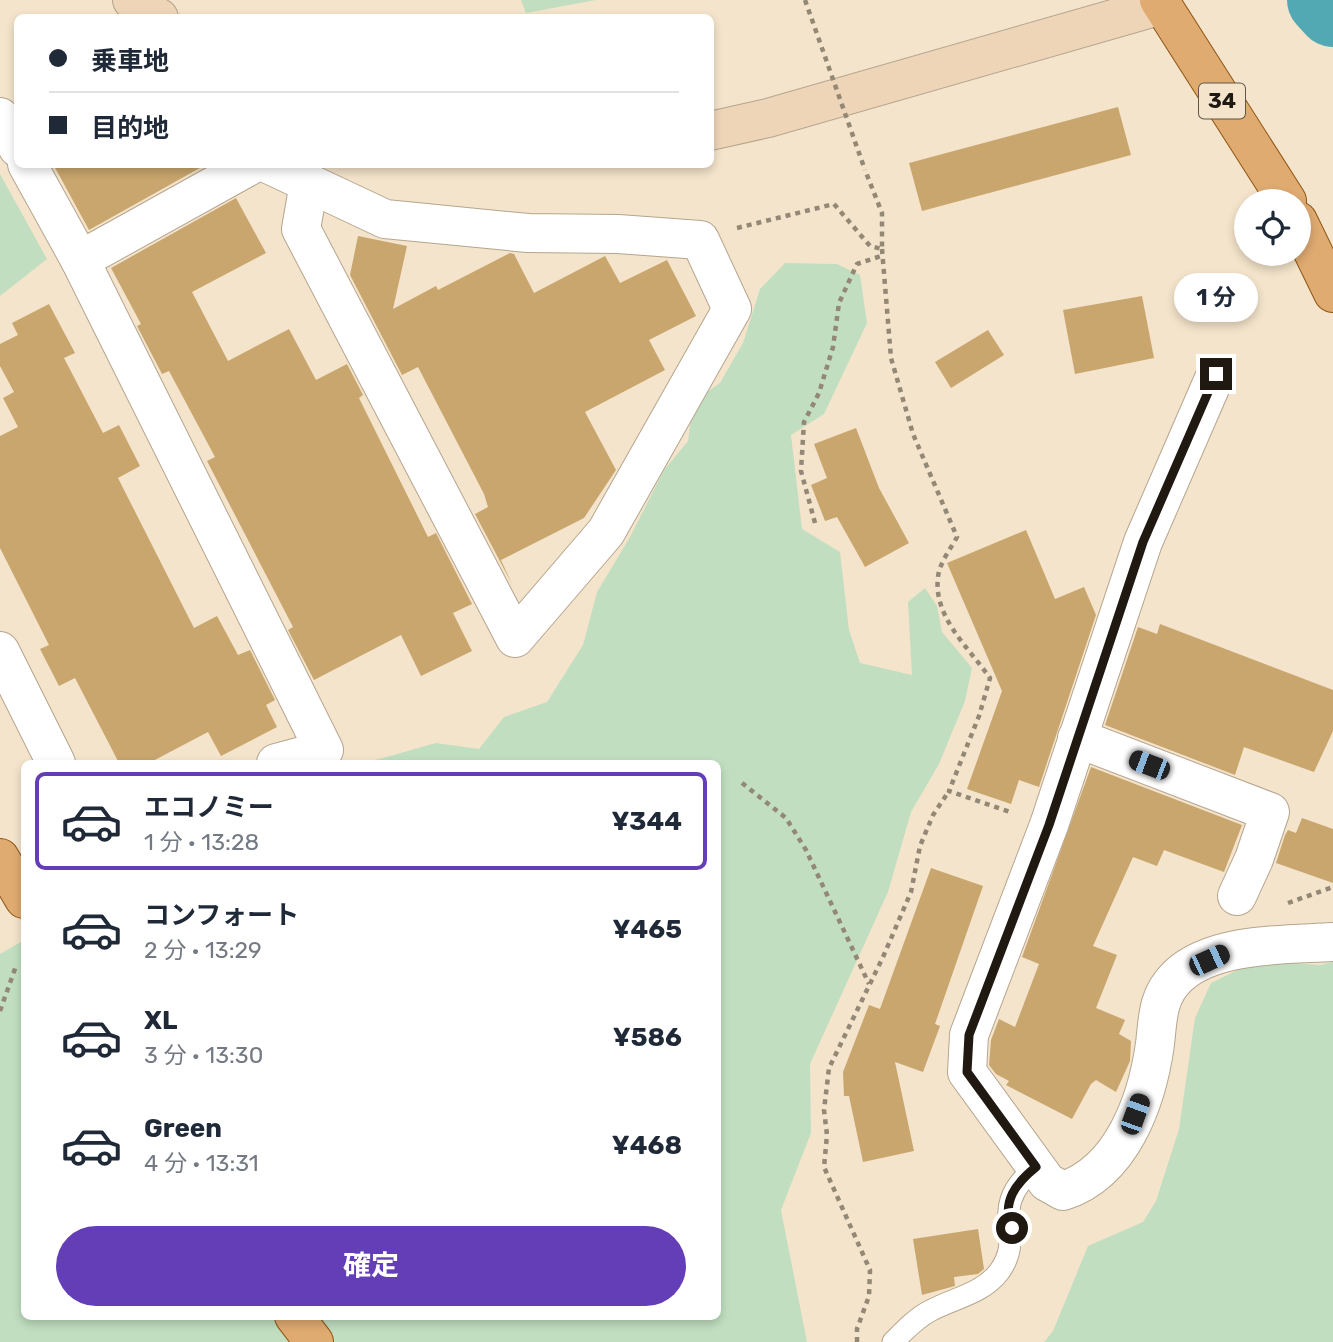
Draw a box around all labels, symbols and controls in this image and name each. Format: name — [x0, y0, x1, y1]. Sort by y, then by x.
text: 乗車地 — [91, 46, 169, 77]
road number: 34 — [1199, 84, 1245, 119]
text: 目的地 — [91, 113, 169, 144]
map controls — [1234, 189, 1311, 266]
button: locate — [1234, 189, 1311, 266]
callout: 1 分 — [1174, 272, 1258, 322]
text: 1 分 — [1196, 283, 1236, 311]
route end — [1200, 358, 1232, 390]
car — [1126, 748, 1173, 782]
icon: car — [60, 790, 123, 853]
text: エコノミー — [144, 792, 274, 823]
text: ¥344 — [611, 806, 682, 837]
text: 1 分 · 13:28 — [144, 828, 259, 856]
icon: car — [60, 898, 123, 961]
text: コンフォート — [144, 900, 299, 931]
text: ¥465 — [613, 914, 682, 945]
text: 2 分 · 13:29 — [144, 936, 262, 964]
car — [1186, 942, 1233, 978]
text: XL — [144, 1005, 177, 1036]
icon: car — [60, 1006, 123, 1069]
text: ¥586 — [613, 1022, 682, 1053]
text: 3 分 · 13:30 — [144, 1041, 263, 1069]
car — [1118, 1091, 1153, 1137]
text: Green — [144, 1113, 222, 1144]
icon: car — [60, 1114, 123, 1177]
text: ¥468 — [612, 1130, 682, 1161]
text: 4 分 · 13:31 — [144, 1149, 259, 1177]
route start — [996, 1212, 1028, 1244]
button: 確定 — [56, 1226, 686, 1306]

